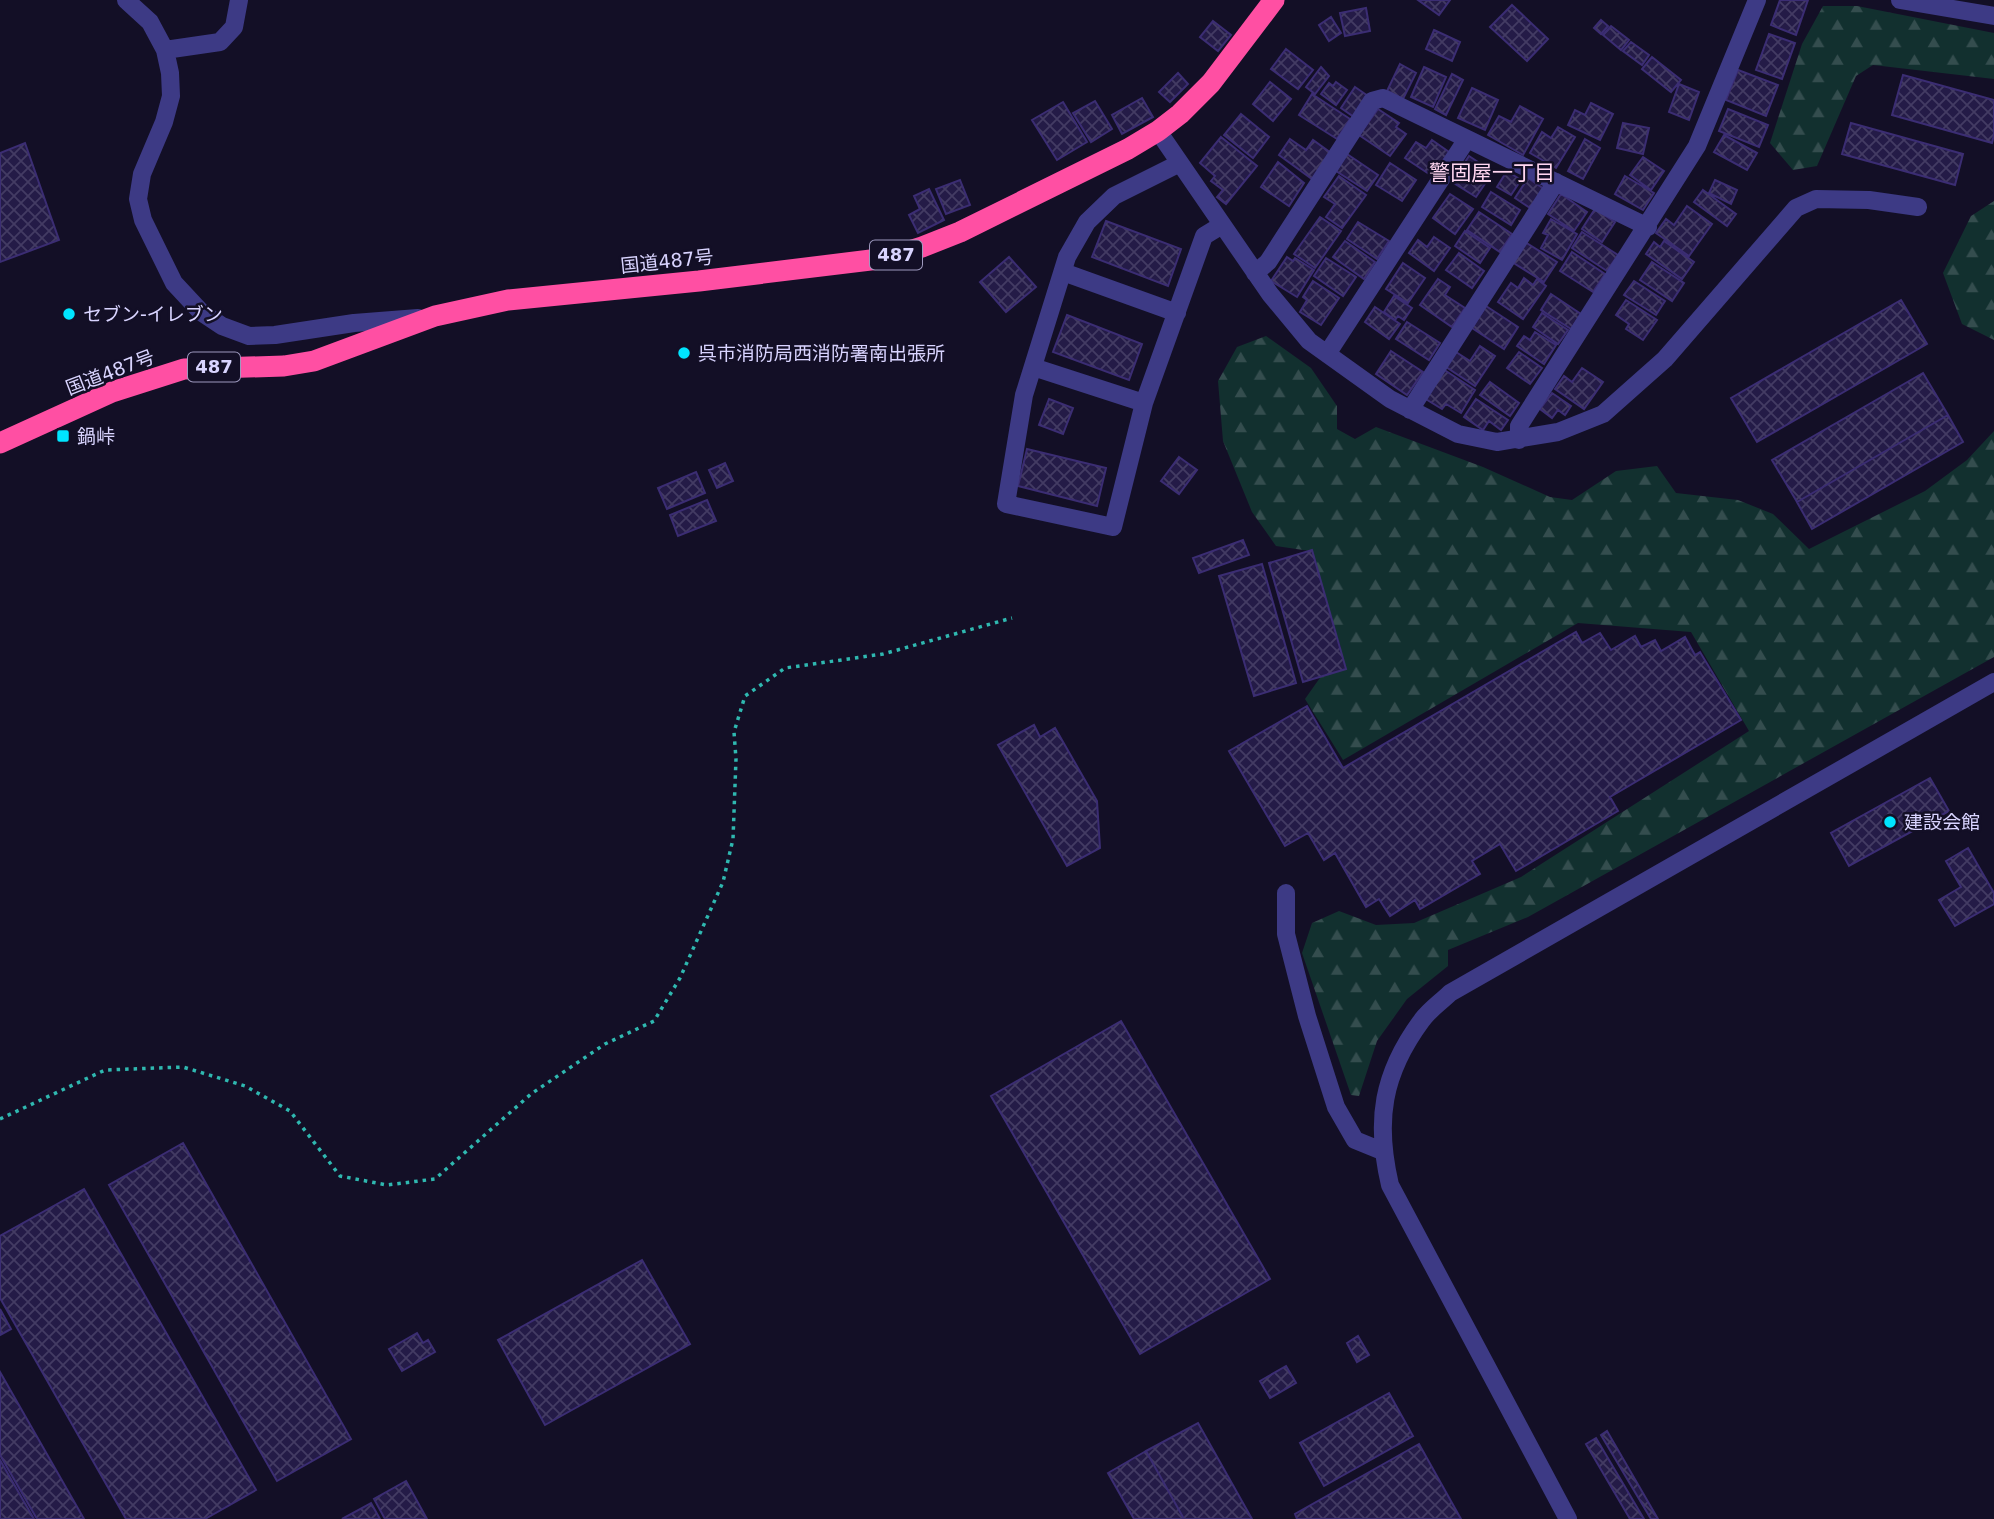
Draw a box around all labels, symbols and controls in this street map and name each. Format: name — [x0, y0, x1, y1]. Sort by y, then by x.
district label: 警固屋一丁目 — [1429, 161, 1555, 185]
road number: 487 — [870, 241, 922, 270]
street label: 国道487号 — [619, 245, 715, 277]
place label: セブン-イレブン — [83, 303, 223, 325]
marker: セブン-イレブン — [61, 306, 77, 322]
place label: 呉市消防局西消防署南出張所 — [698, 342, 945, 364]
street label: 国道487号 — [63, 345, 157, 399]
marker: 呉市消防局西消防署南出張所 — [676, 345, 692, 361]
road number: 487 — [188, 352, 240, 382]
place label: 鍋峠 — [77, 425, 115, 447]
marker: 鍋峠 — [55, 428, 71, 444]
place label: 建設会館 — [1904, 811, 1980, 833]
marker: 建設会館 — [1882, 814, 1898, 830]

